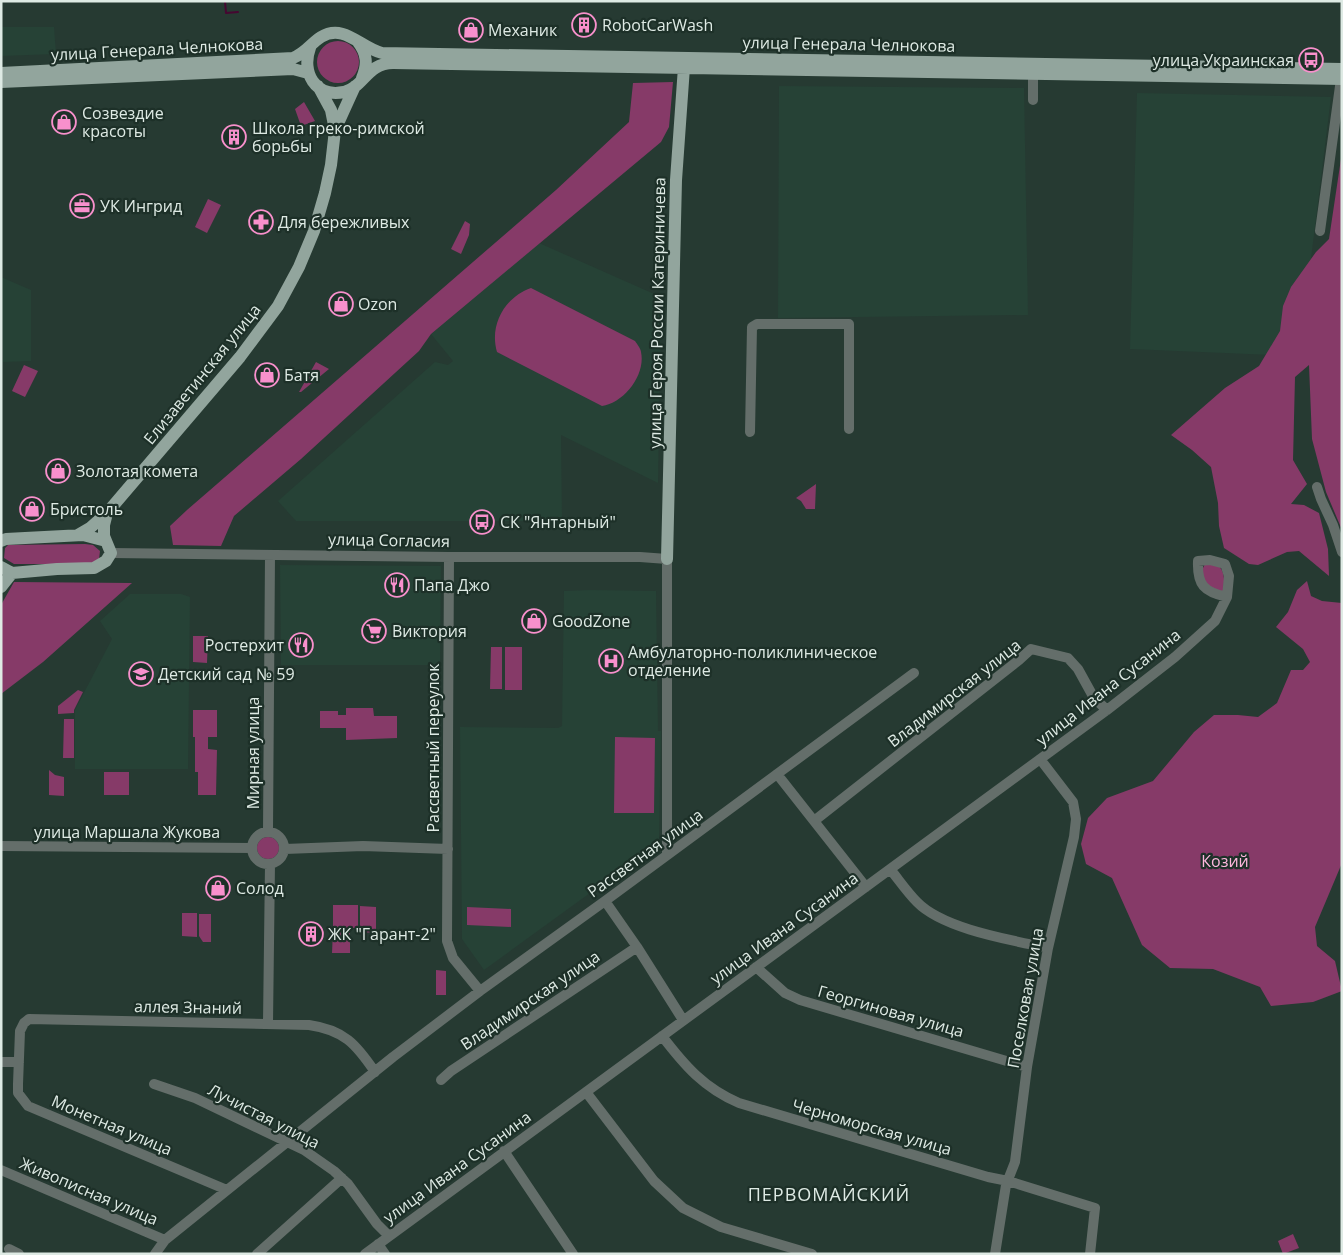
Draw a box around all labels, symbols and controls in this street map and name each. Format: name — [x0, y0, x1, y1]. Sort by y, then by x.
building icon: RobotCarWash — [571, 12, 597, 38]
place label: RobotCarWash — [602, 14, 713, 36]
shop icon: Механик — [458, 17, 484, 43]
place label: Механик — [488, 19, 558, 41]
street label: улица Генерала Челнокова — [742, 31, 956, 57]
street label: улица Генерала Челнокова — [50, 32, 264, 66]
bus stop icon: улица Украинская — [1298, 47, 1324, 73]
place label: улица Украинская — [1153, 49, 1294, 71]
place label: Созвездие красоты — [82, 102, 164, 142]
shop icon: Созвездие красоты — [51, 109, 77, 135]
place label: Школа греко-римской борьбы — [252, 117, 425, 157]
building icon: Школа греко-римской борьбы — [221, 124, 247, 150]
street label: улица Героя России Катериничева — [644, 177, 670, 449]
office icon: УК Ингрид — [69, 193, 95, 219]
place label: УК Ингрид — [100, 195, 182, 217]
pharmacy icon: Для бережливых — [248, 209, 274, 235]
place label: Для бережливых — [278, 211, 410, 233]
shop icon: Ozon — [328, 291, 354, 317]
place label: Ozon — [358, 293, 397, 315]
street label: Елизаветинская улица — [138, 299, 266, 449]
shop icon: Батя — [254, 362, 280, 388]
place label: Батя — [284, 364, 319, 386]
shop icon: Золотая комета — [45, 458, 71, 484]
place label: Золотая комета — [76, 460, 198, 482]
shop icon: Бристоль — [19, 496, 45, 522]
place label: Бристоль — [50, 498, 123, 520]
bus stop icon: СК "Янтарный" — [469, 509, 495, 535]
place label: СК "Янтарный" — [500, 511, 616, 533]
street label: улица Согласия — [328, 528, 450, 552]
restaurant icon: Папа Джо — [384, 572, 410, 598]
place label: Папа Джо — [414, 574, 490, 596]
shop icon: GoodZone — [521, 608, 547, 634]
place label: GoodZone — [552, 610, 630, 632]
supermarket icon: Виктория — [361, 618, 387, 644]
place label: Виктория — [392, 620, 467, 642]
street label: улица Ивана Сусанина — [1031, 624, 1185, 750]
restaurant icon: Ростерхит — [288, 632, 314, 658]
place label: Ростерхит — [205, 634, 284, 656]
street label: Владимирская улица — [883, 634, 1025, 752]
place label: Амбулаторно-поликлиническое отделение — [628, 641, 877, 681]
hospital icon: Амбулаторно-поликлиническое отделение — [598, 648, 624, 674]
school or university icon: Детский сад № 59 — [128, 661, 154, 687]
place label: Детский сад № 59 — [158, 663, 295, 685]
street label: Рассветный переулок — [422, 663, 444, 833]
street label: Мирная улица — [242, 697, 264, 809]
street label: Рассветная улица — [583, 804, 707, 902]
street label: улица Маршала Жукова — [34, 821, 220, 843]
park label: Козий — [1201, 850, 1249, 872]
street label: улица Ивана Сусанина — [706, 867, 862, 989]
shop icon: Солод — [205, 875, 231, 901]
place label: Солод — [236, 877, 284, 899]
building icon: ЖК "Гарант-2" — [298, 921, 324, 947]
place label: ЖК "Гарант-2" — [328, 923, 436, 945]
street label: Поселковая улица — [1002, 926, 1048, 1070]
street label: Владимирская улица — [456, 945, 604, 1055]
street label: Георгиновая улица — [815, 980, 967, 1042]
street label: аллея Знаний — [134, 995, 242, 1019]
street label: Лучистая улица — [204, 1078, 324, 1154]
street label: Монетная улица — [48, 1090, 176, 1160]
street label: Черноморская улица — [790, 1094, 954, 1160]
street label: улица Ивана Сусанина — [379, 1106, 535, 1228]
street label: Живописная улица — [16, 1152, 162, 1230]
district label: ПЕРВОМАЙСКИЙ — [748, 1182, 910, 1206]

